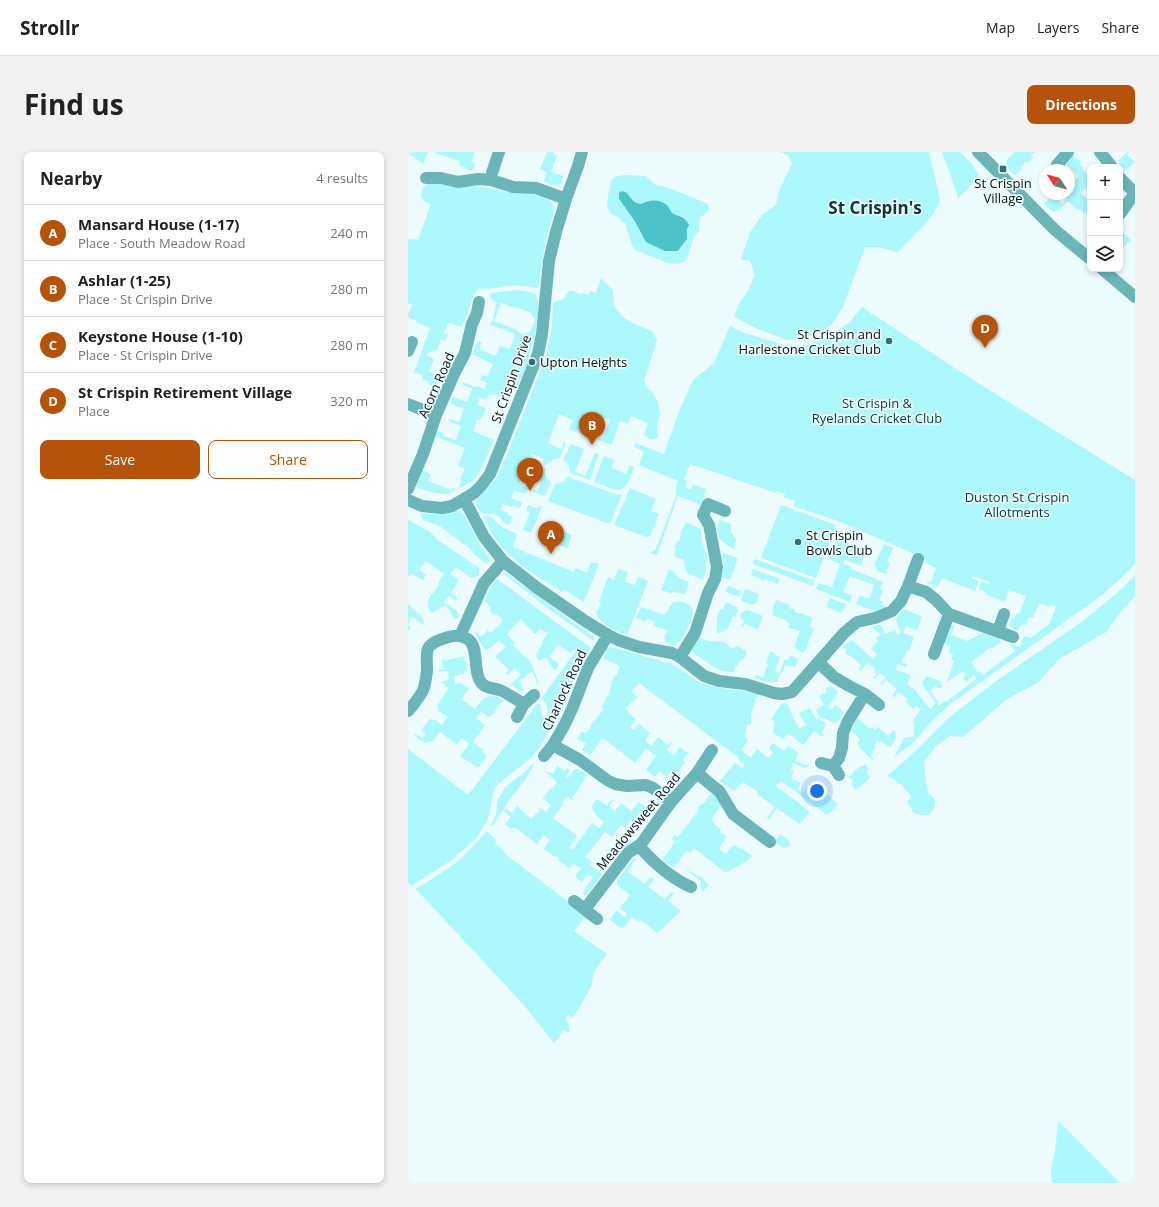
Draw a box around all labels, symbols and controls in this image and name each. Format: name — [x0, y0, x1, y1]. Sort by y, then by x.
text: Strollr — [20, 15, 79, 41]
text: Map — [986, 18, 1015, 37]
text: Layers — [1037, 18, 1079, 37]
text: Share — [1101, 18, 1139, 37]
text: Find us — [24, 85, 124, 123]
button: Directions — [1027, 85, 1135, 124]
marker: St Crispin Village — [998, 164, 1008, 174]
north arrow — [1039, 164, 1075, 200]
map controls — [1087, 164, 1123, 272]
button: + — [1087, 164, 1123, 200]
text: Nearby — [40, 167, 102, 190]
text: 4 results — [316, 169, 368, 187]
place label: St Crispin Village — [974, 174, 1032, 207]
district label: St Crispin's — [828, 196, 922, 219]
button: − — [1087, 200, 1123, 236]
text: Mansard House (1-17) — [78, 214, 239, 234]
text: A — [49, 224, 57, 242]
text: 240 m — [330, 224, 368, 242]
text: Place · South Meadow Road — [78, 234, 245, 252]
button: layers — [1087, 236, 1123, 272]
text: Ashlar (1-25) — [78, 270, 171, 290]
text: B — [49, 280, 57, 298]
text: 280 m — [330, 280, 368, 298]
text: Place · St Crispin Drive — [78, 290, 213, 308]
pin: D — [972, 315, 998, 348]
place label: St Crispin and Harlestone Cricket Club — [738, 325, 881, 358]
text: Keystone House (1-10) — [78, 326, 243, 346]
street label: St Crispin Drive — [487, 332, 535, 426]
text: C — [49, 336, 57, 354]
text: 280 m — [330, 336, 368, 354]
marker: St Crispin and Harlestone Cricket Club — [884, 336, 894, 346]
text: Place · St Crispin Drive — [78, 346, 213, 364]
street label: Acorn Road — [414, 349, 458, 421]
place label: Upton Heights — [540, 353, 627, 371]
marker: Upton Heights — [527, 357, 537, 367]
text: St Crispin Retirement Village — [78, 382, 292, 402]
text: D — [48, 392, 58, 410]
text: 320 m — [330, 392, 368, 410]
park label: St Crispin & Ryelands Cricket Club — [812, 394, 942, 427]
text: Place — [78, 402, 110, 420]
pin: B — [579, 412, 605, 445]
button: Save — [40, 440, 200, 479]
button: Share — [208, 440, 368, 479]
pin: C — [517, 458, 543, 491]
park label: Duston St Crispin Allotments — [965, 488, 1069, 521]
pin: A — [538, 521, 564, 554]
place label: St Crispin Bowls Club — [806, 526, 873, 559]
marker: St Crispin Bowls Club — [793, 537, 803, 547]
street label: Charlock Road — [537, 647, 591, 733]
street label: Meadowsweet Road — [592, 768, 684, 874]
your location — [807, 781, 827, 801]

